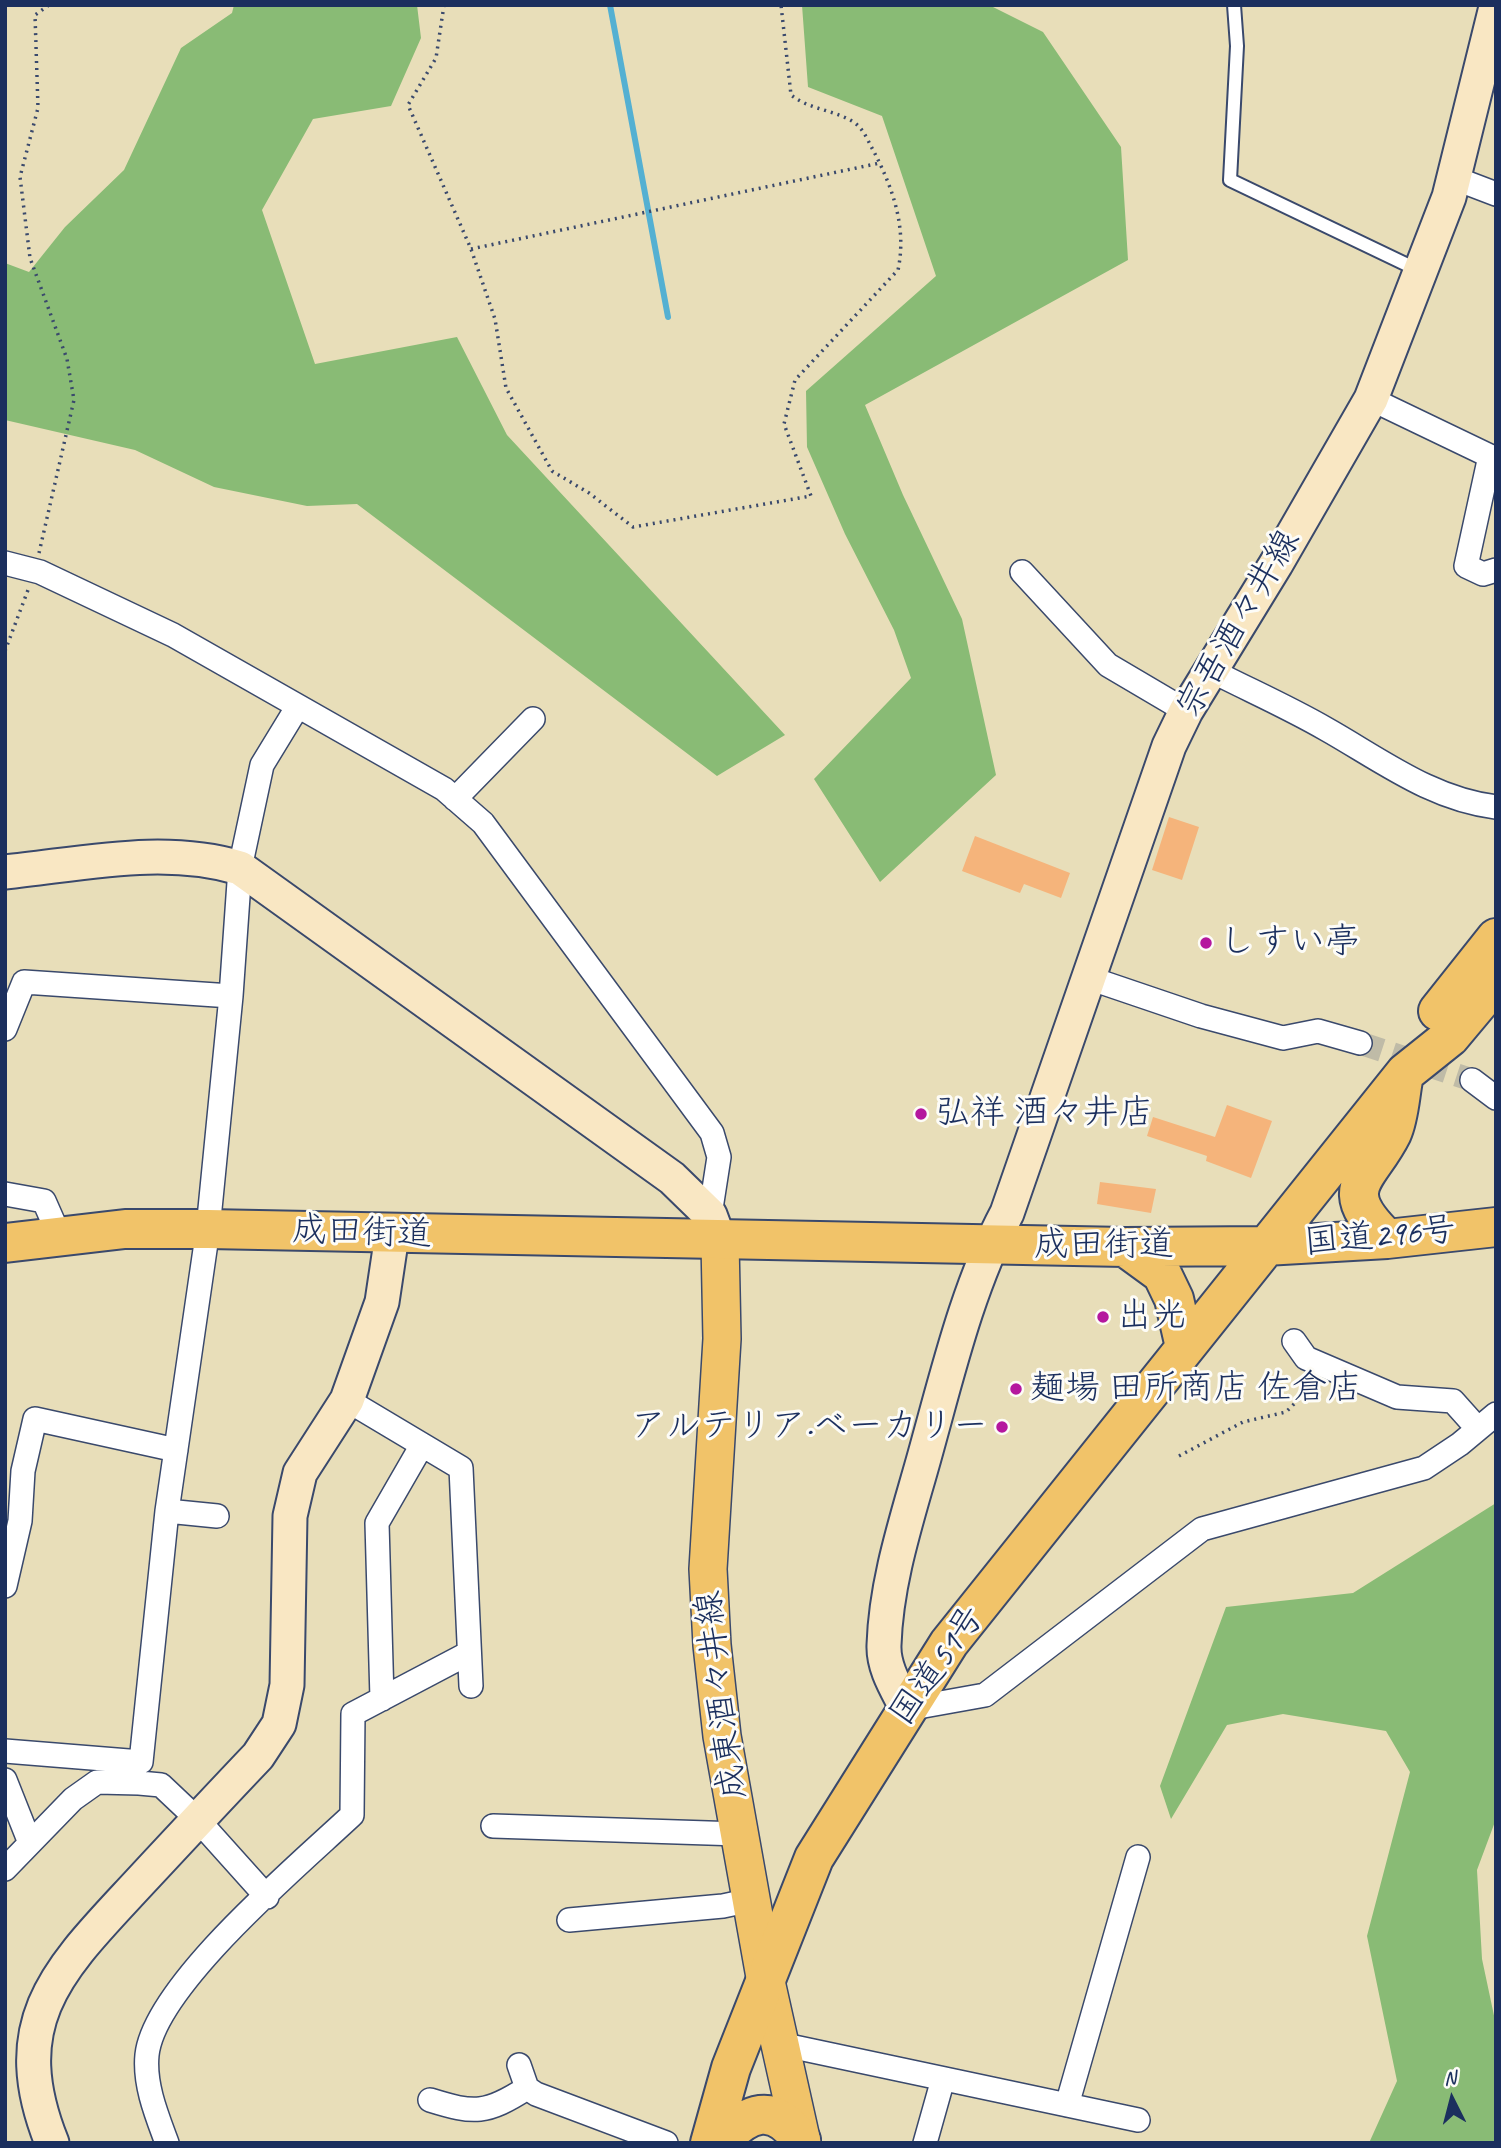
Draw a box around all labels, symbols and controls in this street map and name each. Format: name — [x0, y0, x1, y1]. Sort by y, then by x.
street label: 宗吾酒々井線 — [1168, 523, 1310, 725]
place label: しすい亭 — [1220, 922, 1360, 964]
marker: しすい亭 — [1198, 935, 1214, 951]
place label: 弘祥 酒々井店 — [935, 1093, 1153, 1135]
marker: 弘祥 酒々井店 — [913, 1106, 929, 1122]
street label: 国道296号 — [1302, 1209, 1458, 1265]
street label: 成田街道 — [291, 1210, 433, 1256]
street label: 成田街道 — [1034, 1225, 1174, 1267]
place label: 出光 — [1117, 1296, 1187, 1338]
marker: 出光 — [1095, 1309, 1111, 1325]
place label: 麺場 田所商店 佐倉店 — [1030, 1368, 1362, 1410]
marker: 麺場 田所商店 佐倉店 — [1008, 1381, 1024, 1397]
place label: アルテリア.ベーカリー — [631, 1406, 988, 1448]
marker: アルテリア.ベーカリー — [994, 1419, 1010, 1435]
street label: 成東酒々井線 — [688, 1588, 756, 1802]
street label: 国道51号 — [882, 1598, 994, 1734]
north arrow — [1417, 2064, 1487, 2134]
text: N — [1443, 2066, 1457, 2091]

